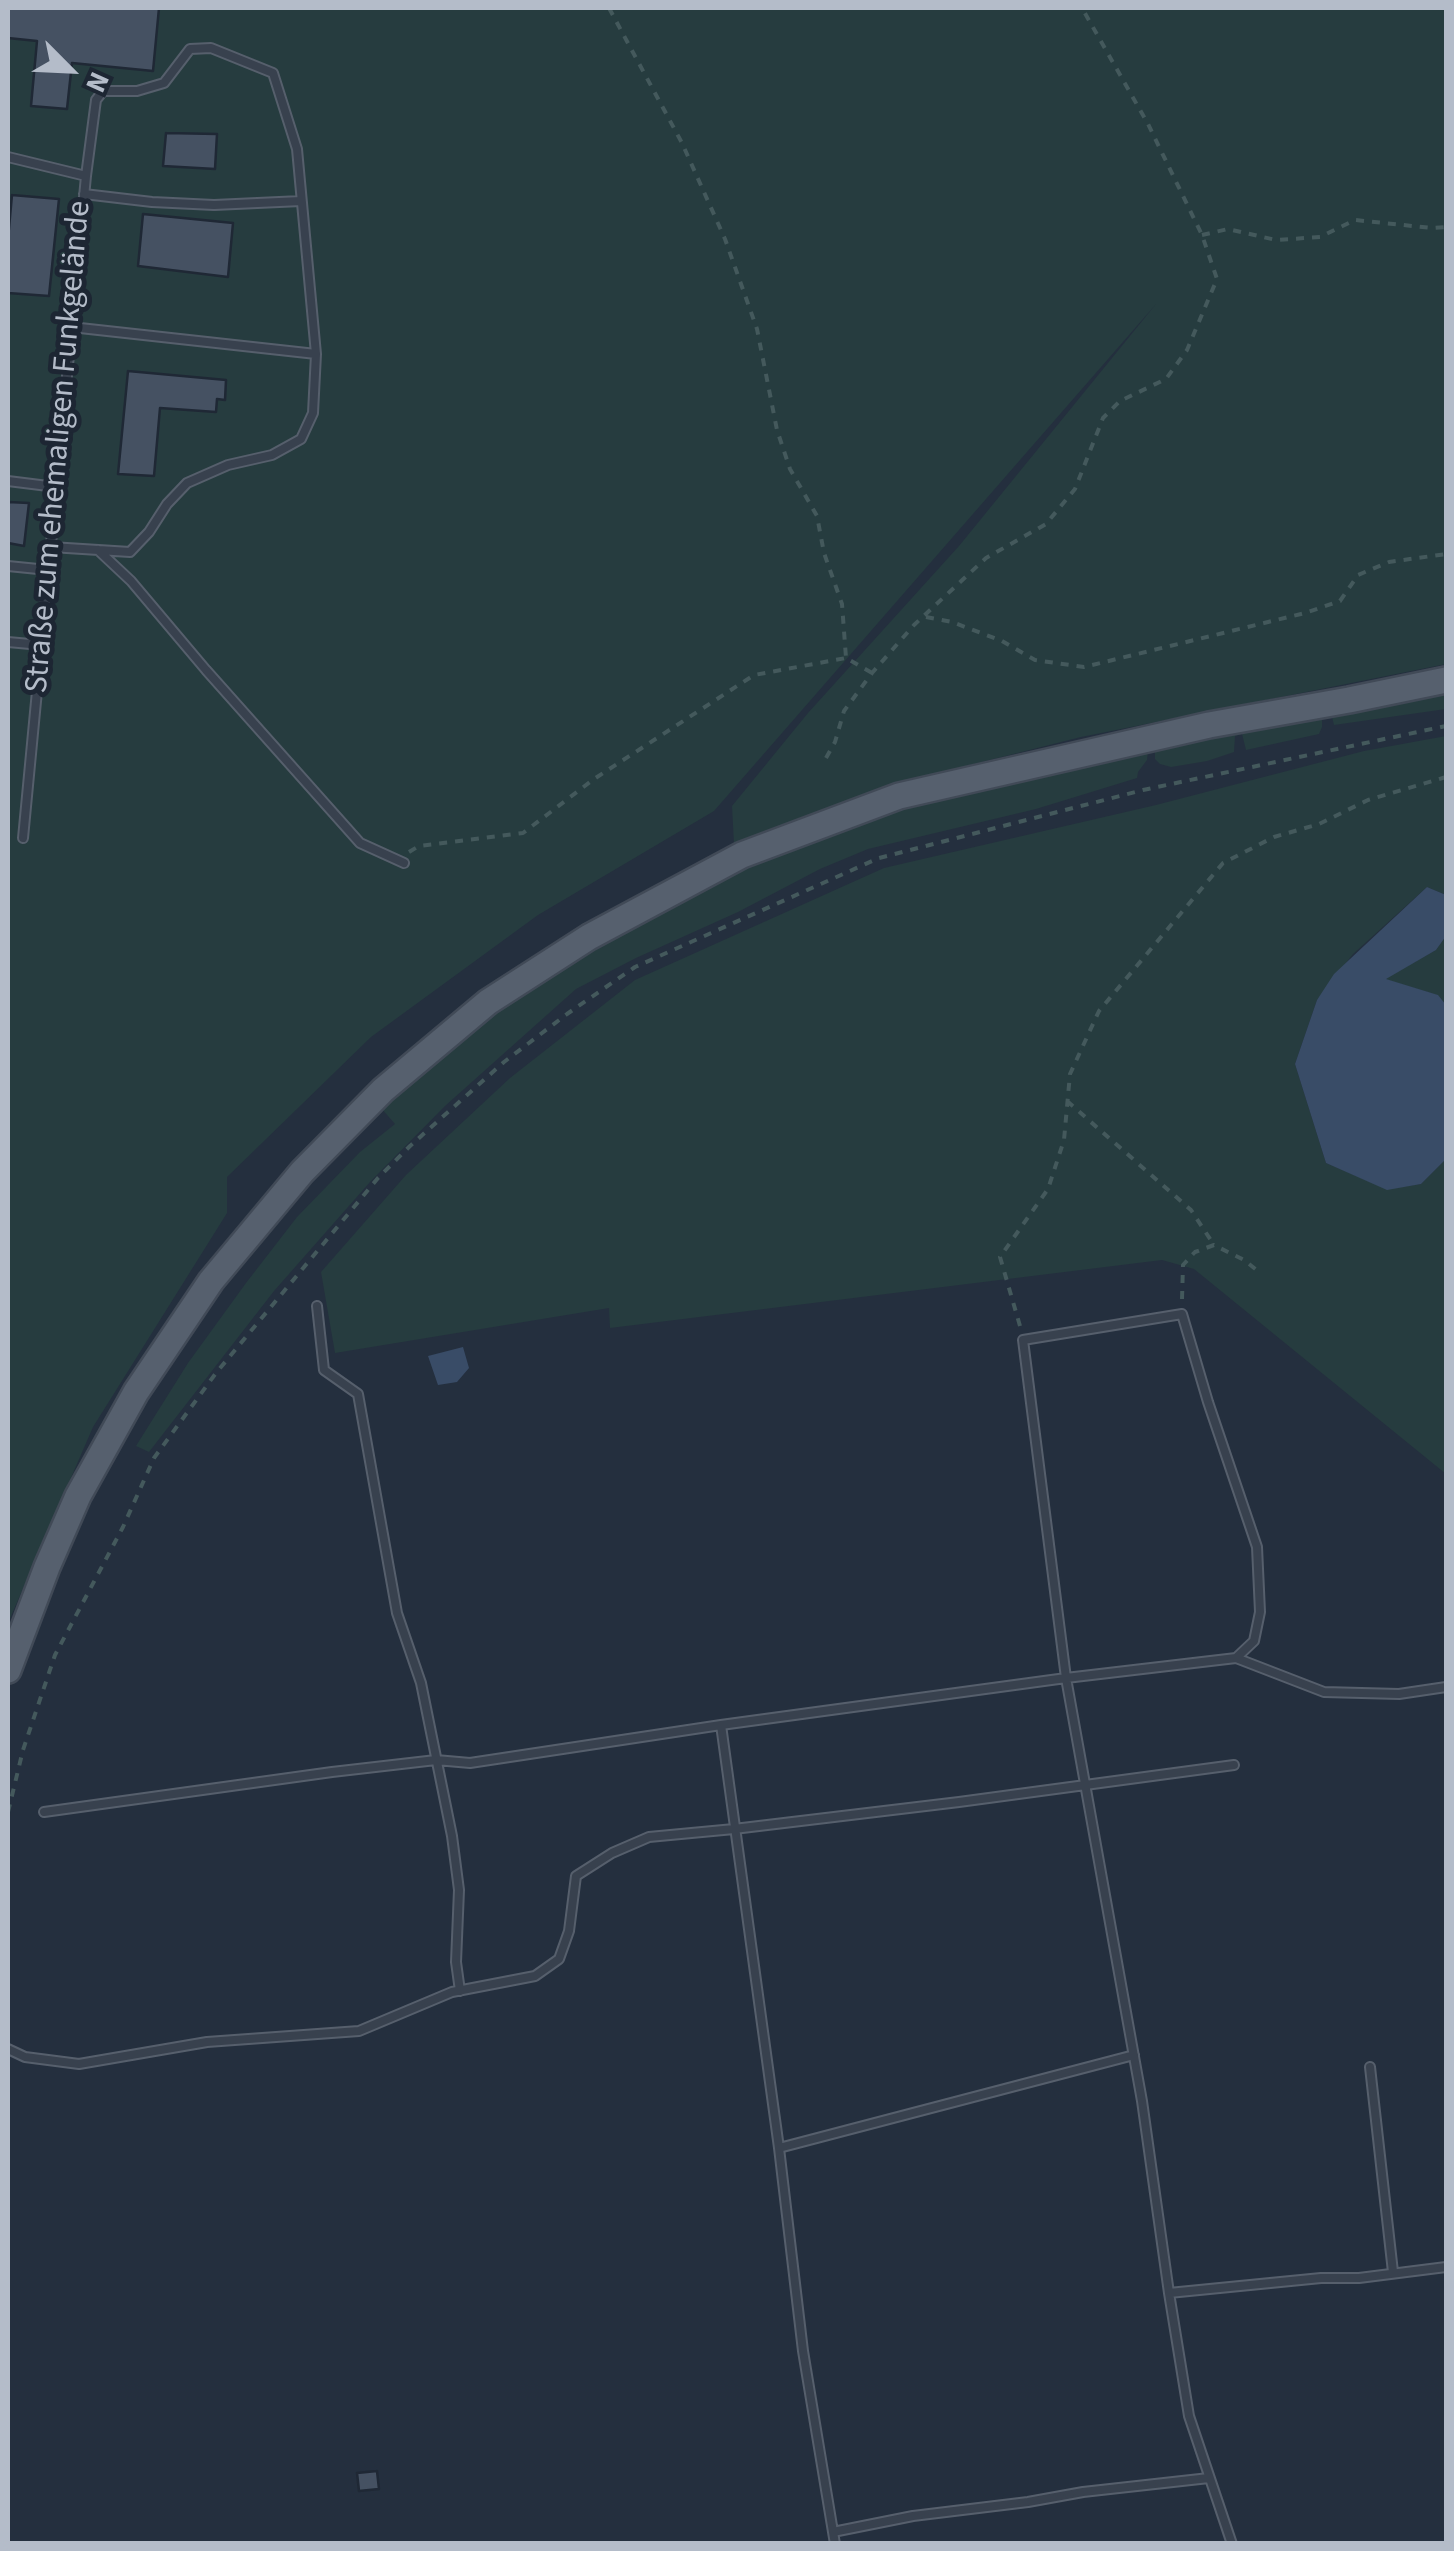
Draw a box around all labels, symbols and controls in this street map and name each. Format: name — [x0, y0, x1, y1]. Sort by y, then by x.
north arrow — [20, 20, 120, 120]
text: N — [75, 66, 119, 99]
street label: Straße zum ehemaligen Funkgelände — [19, 199, 101, 695]

